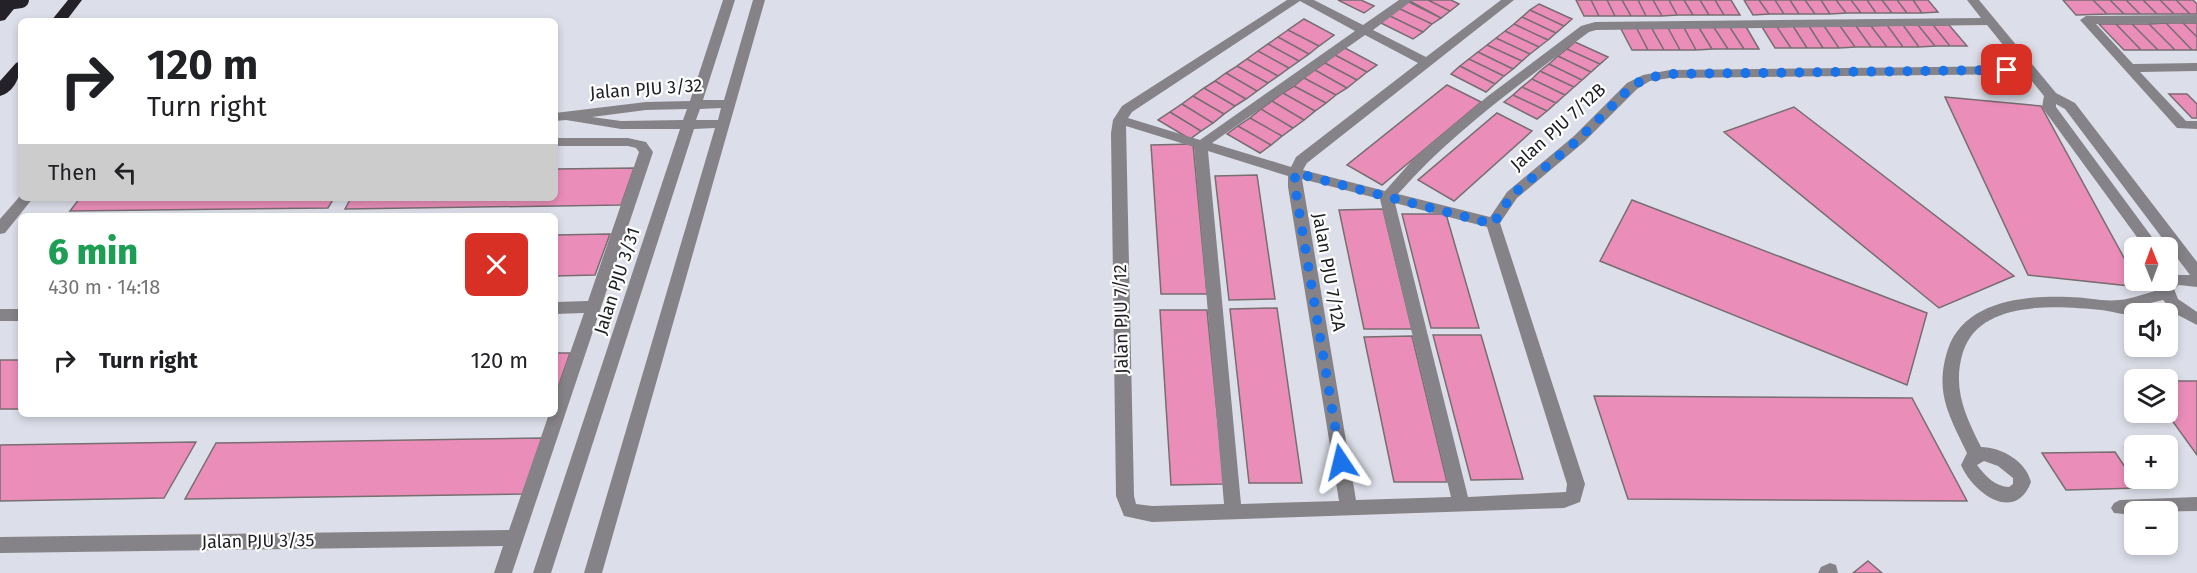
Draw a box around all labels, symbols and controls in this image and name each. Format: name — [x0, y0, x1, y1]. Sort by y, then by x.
text: 120 m — [147, 40, 258, 90]
icon: right — [48, 42, 126, 120]
pin — [1981, 44, 2032, 95]
icon: arrive — [1990, 53, 2023, 86]
street label: Jalan PJU 3/32 — [589, 74, 703, 104]
street label: Jalan PJU 7/12B — [1506, 78, 1610, 176]
text: Turn right — [147, 91, 267, 123]
icon: left — [109, 156, 142, 189]
text: Then — [48, 159, 97, 186]
street label: Jalan PJU 7/12A — [1308, 211, 1350, 334]
street label: Jalan PJU 3/31 — [589, 225, 645, 337]
text: 6 min — [48, 230, 138, 274]
button: close — [465, 233, 528, 296]
north arrow — [2124, 237, 2178, 291]
map controls — [2124, 237, 2178, 555]
street label: Jalan PJU 7/12 — [1109, 264, 1133, 374]
text: 430 m · 14:18 — [48, 275, 160, 299]
button: sound — [2124, 303, 2178, 357]
icon: right — [48, 344, 81, 377]
text: Turn right — [99, 347, 198, 374]
text: 120 m — [471, 347, 528, 374]
button: layers — [2124, 369, 2178, 423]
position arrow — [1309, 430, 1373, 494]
button: + — [2124, 435, 2178, 489]
button: − — [2124, 501, 2178, 555]
street label: Jalan PJU 3/35 — [201, 529, 315, 553]

